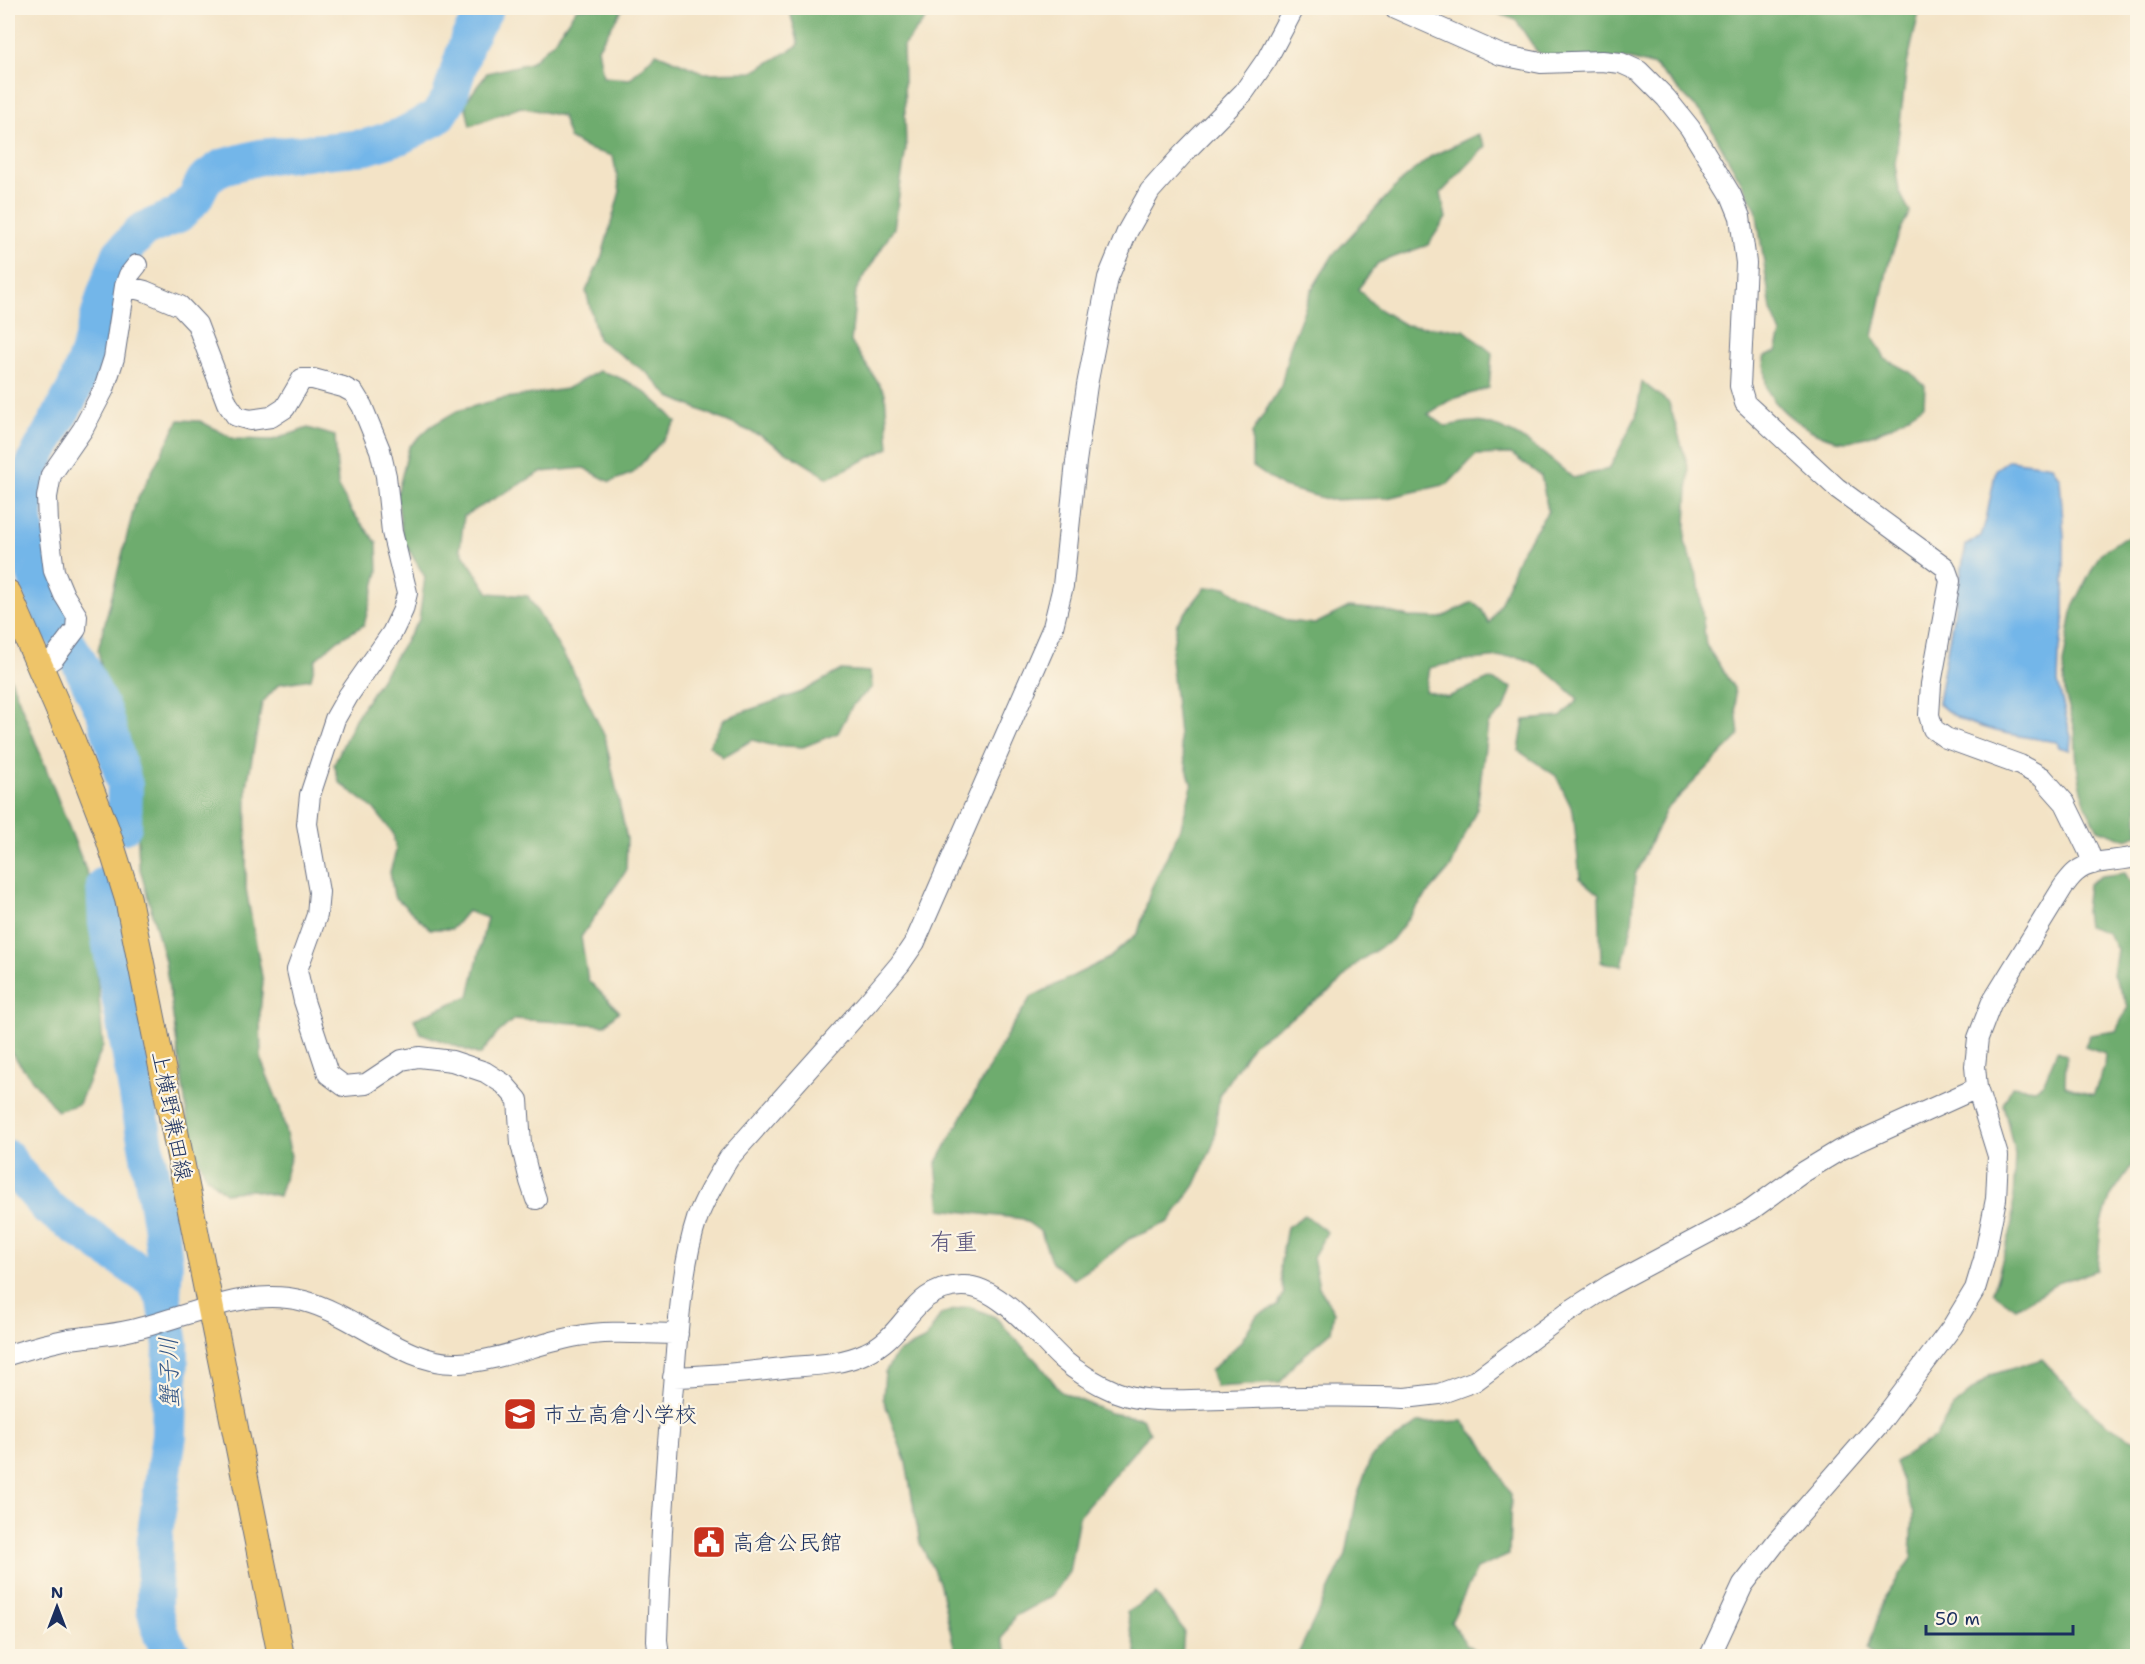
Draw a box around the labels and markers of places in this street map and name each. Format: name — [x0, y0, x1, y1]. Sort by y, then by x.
school or university icon: 市立高倉小学校 — [502, 1396, 538, 1432]
place label: 市立高倉小学校 — [543, 1400, 697, 1429]
public building icon: 高倉公民館 — [691, 1524, 727, 1560]
place label: 高倉公民館 — [732, 1528, 842, 1557]

